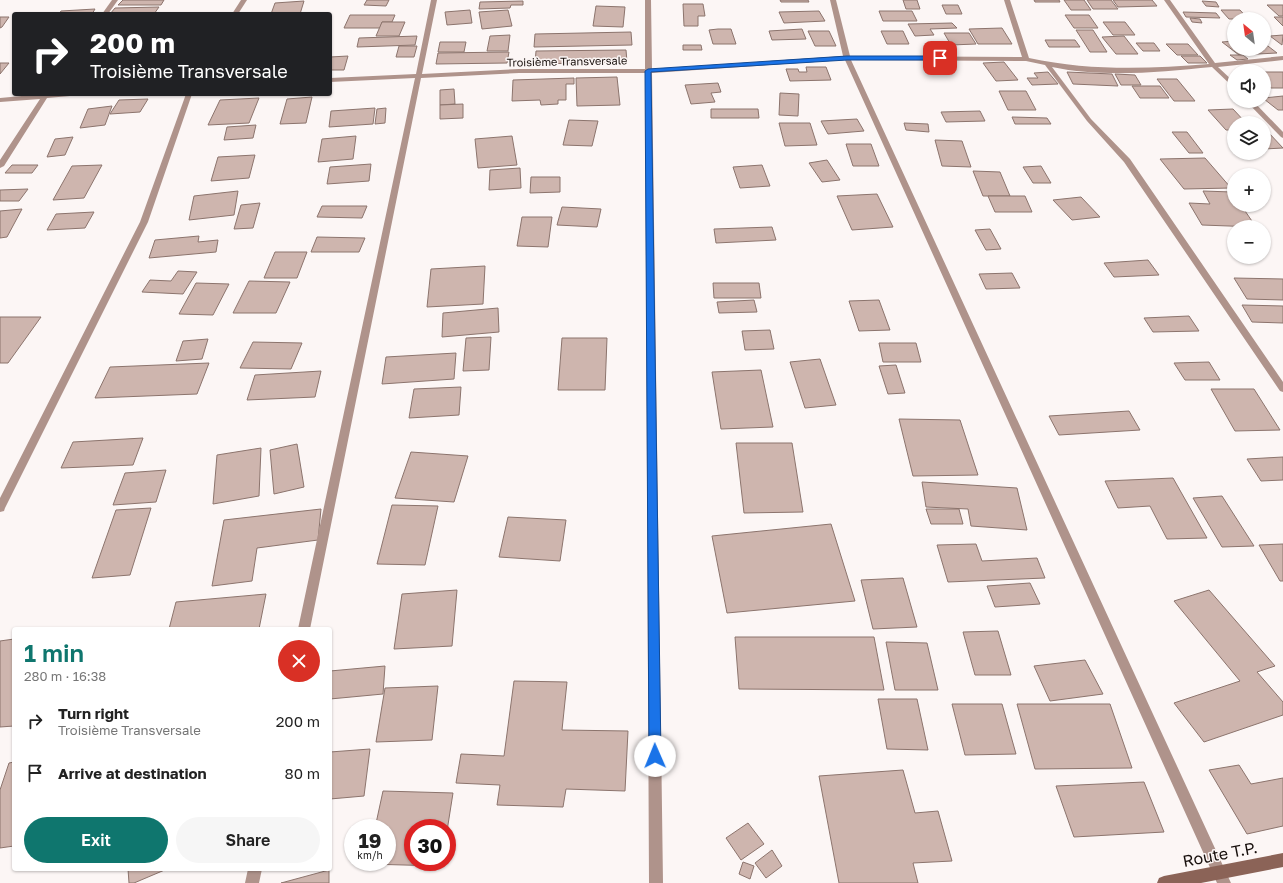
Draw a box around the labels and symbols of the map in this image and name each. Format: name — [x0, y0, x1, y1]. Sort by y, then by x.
north arrow — [1227, 12, 1271, 56]
pin — [923, 41, 957, 75]
street label: Troisième Transversale — [506, 53, 628, 69]
position arrow — [634, 735, 676, 777]
speed limit sign: 30 — [404, 819, 456, 871]
street label: Route T.P. — [1181, 837, 1259, 871]

